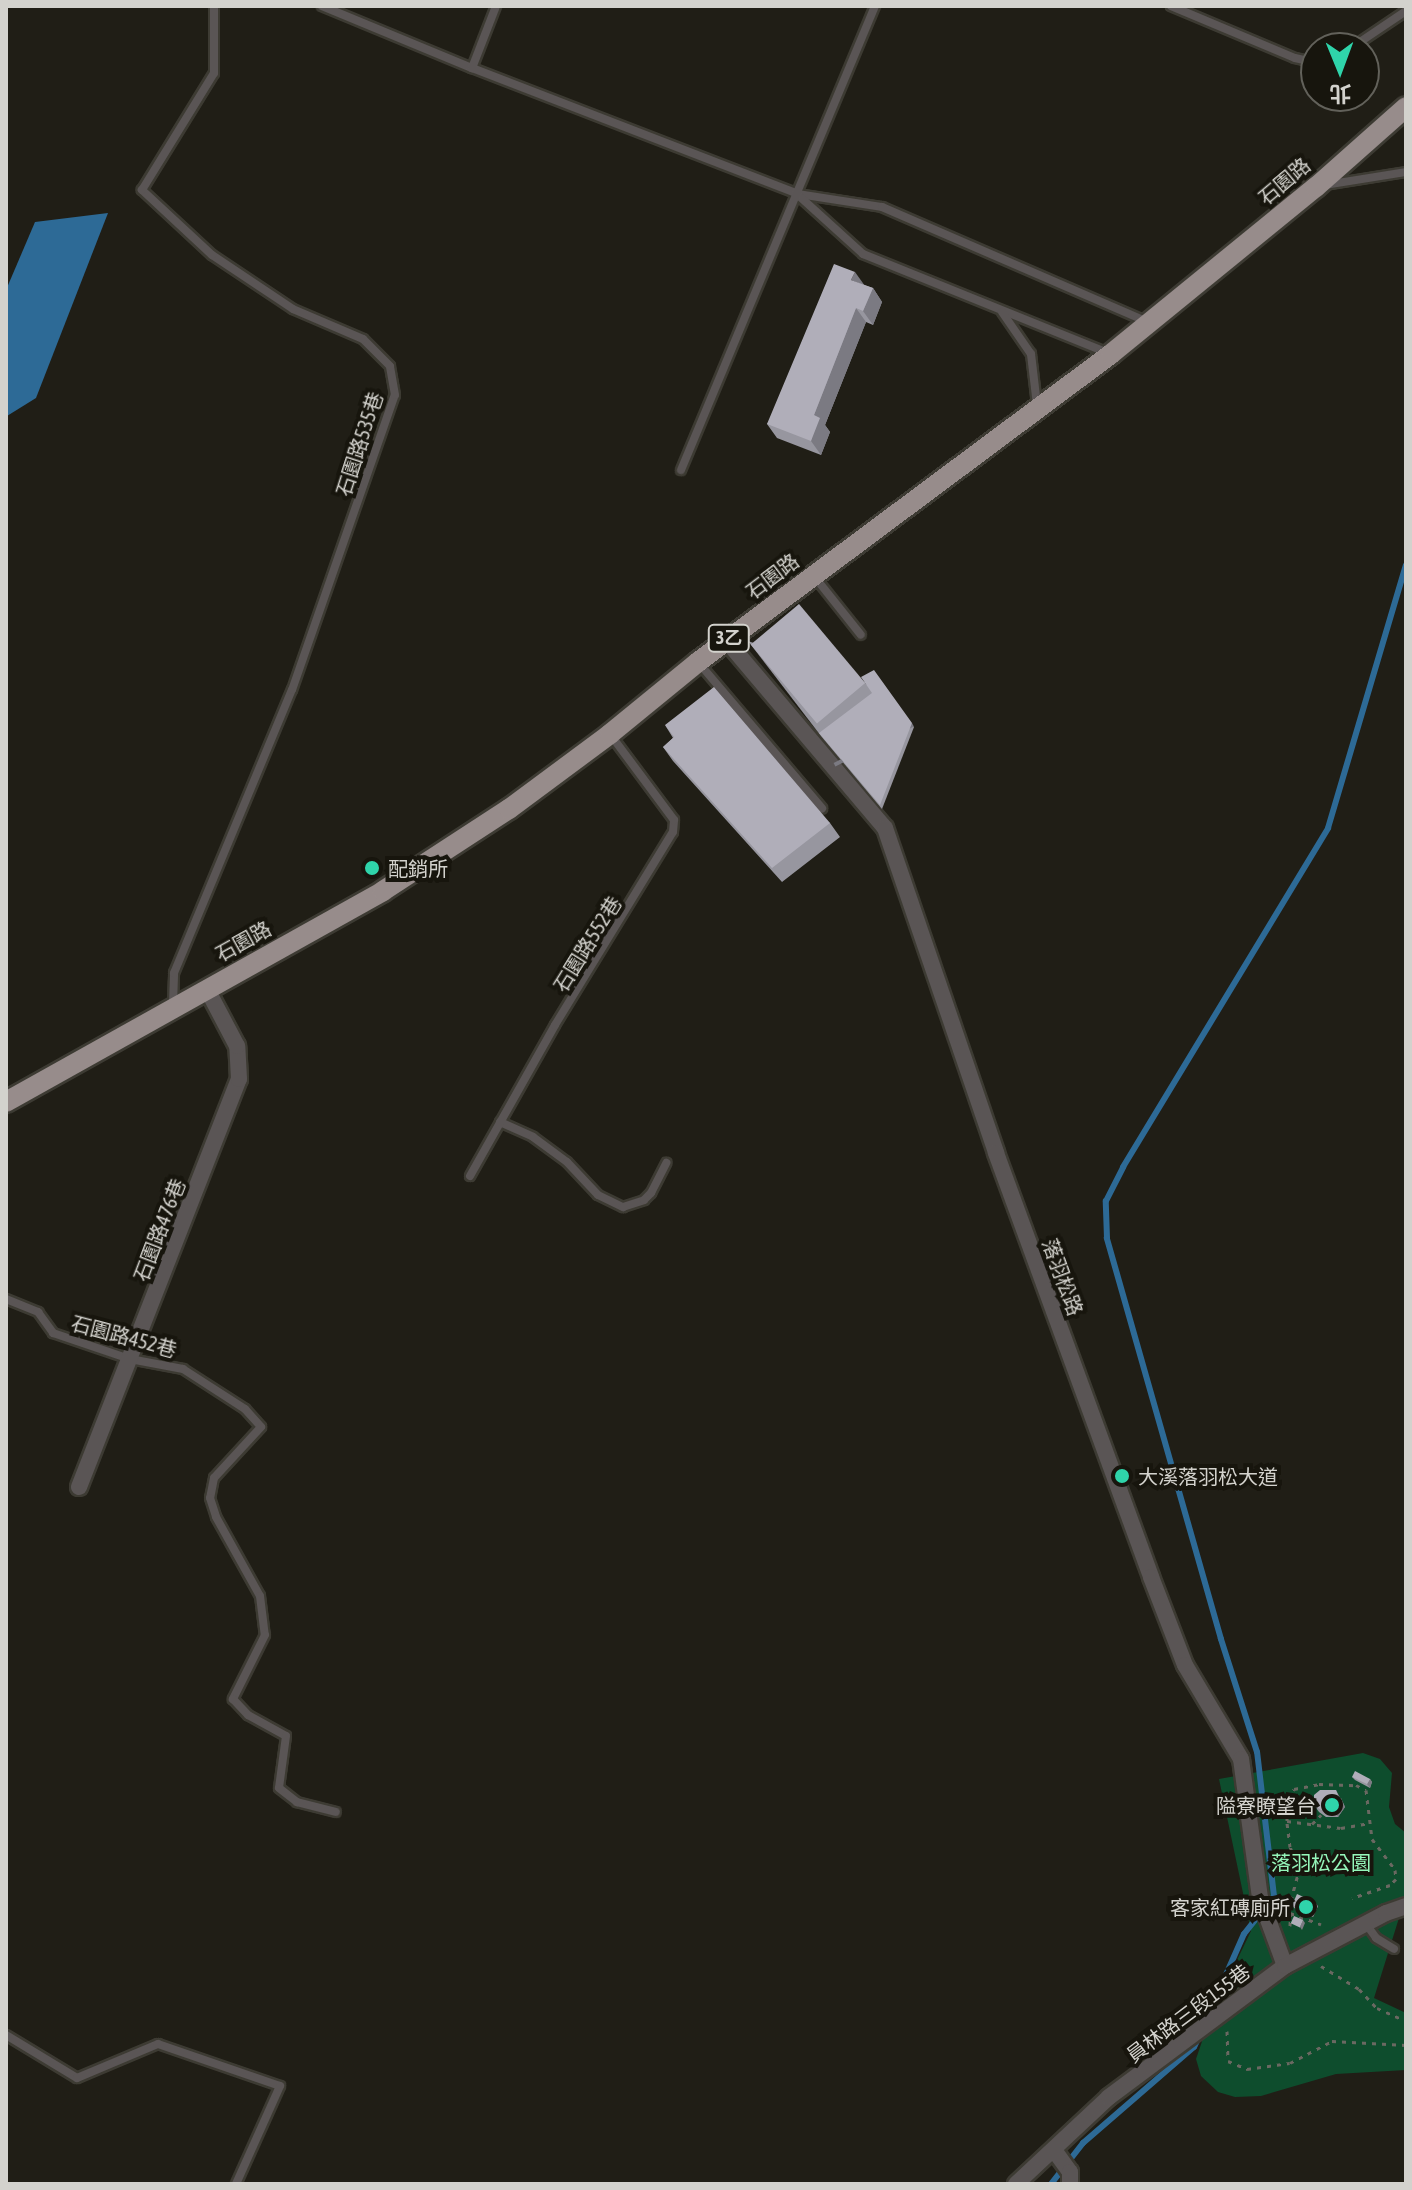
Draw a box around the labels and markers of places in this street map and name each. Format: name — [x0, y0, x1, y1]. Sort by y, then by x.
place label: 配銷所 — [388, 856, 448, 880]
marker: 配銷所 — [363, 859, 381, 877]
place label: 大溪落羽松大道 — [1138, 1464, 1278, 1488]
marker: 大溪落羽松大道 — [1113, 1467, 1131, 1485]
place label: 隘寮瞭望台 — [1216, 1793, 1316, 1817]
marker: 隘寮瞭望台 — [1323, 1796, 1341, 1814]
place label: 客家紅磚廁所 — [1170, 1895, 1290, 1919]
marker: 客家紅磚廁所 — [1297, 1898, 1315, 1916]

